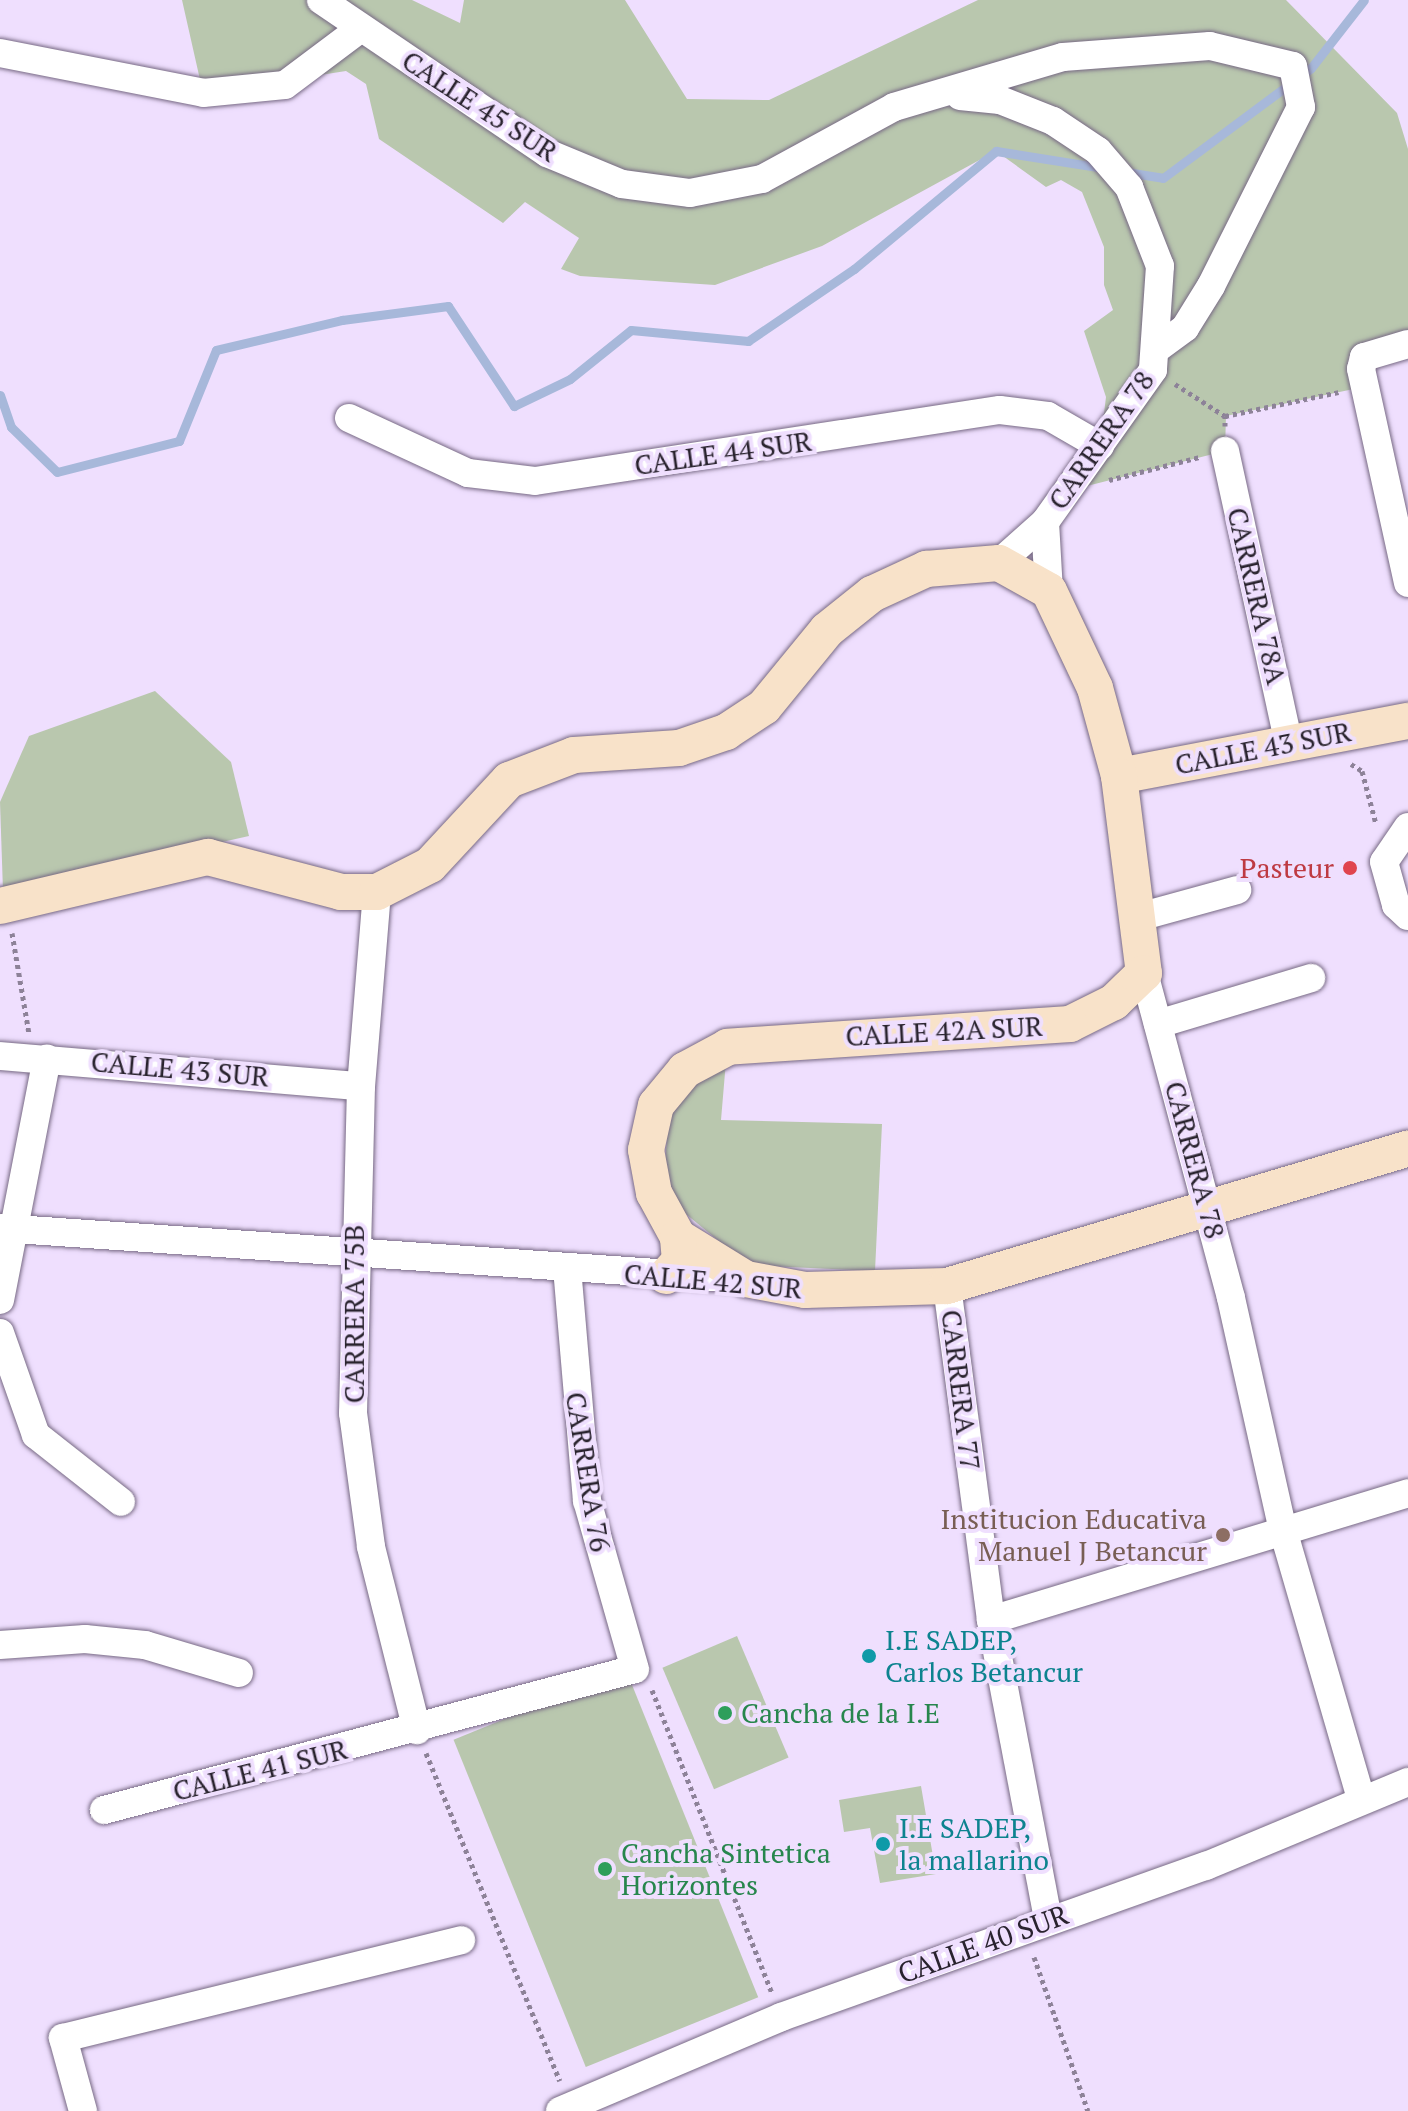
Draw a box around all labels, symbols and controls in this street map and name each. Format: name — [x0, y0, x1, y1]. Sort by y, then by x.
street label: CALLE 45 SUR — [396, 43, 564, 169]
street label: CARRERA 78 — [1041, 364, 1161, 516]
street label: CALLE 44 SUR — [632, 424, 814, 482]
street label: CARRERA 78A — [1220, 504, 1294, 688]
street label: CALLE 43 SUR — [1172, 714, 1354, 782]
place label: Pasteur — [1240, 851, 1334, 885]
marker: Pasteur — [1341, 859, 1359, 877]
street label: CALLE 42A SUR — [844, 1009, 1044, 1053]
street label: CALLE 43 SUR — [90, 1044, 270, 1094]
street label: CARRERA 78 — [1158, 1077, 1232, 1243]
street label: CARRERA 75B — [337, 1224, 371, 1404]
street label: CALLE 42 SUR — [623, 1256, 803, 1306]
street label: CARRERA 77 — [934, 1308, 988, 1472]
street label: CARRERA 76 — [559, 1389, 617, 1555]
place label: Institucion Educativa Manuel J Betancur — [940, 1502, 1207, 1568]
marker: Institucion Educativa Manuel J Betancur — [1214, 1526, 1232, 1544]
place label: I.E SADEP, Carlos Betancur — [885, 1623, 1083, 1689]
marker: I.E SADEP, Carlos Betancur — [860, 1647, 878, 1665]
place label: Cancha de la I.E — [741, 1696, 940, 1730]
marker: Cancha de la I.E — [716, 1704, 734, 1722]
street label: CALLE 41 SUR — [169, 1732, 351, 1808]
place label: I.E SADEP, la mallarino — [899, 1811, 1049, 1877]
marker: I.E SADEP, la mallarino — [874, 1835, 892, 1853]
place label: Cancha Sintetica Horizontes — [621, 1836, 831, 1902]
marker: Cancha Sintetica Horizontes — [596, 1860, 614, 1878]
street label: CALLE 40 SUR — [893, 1898, 1073, 1990]

